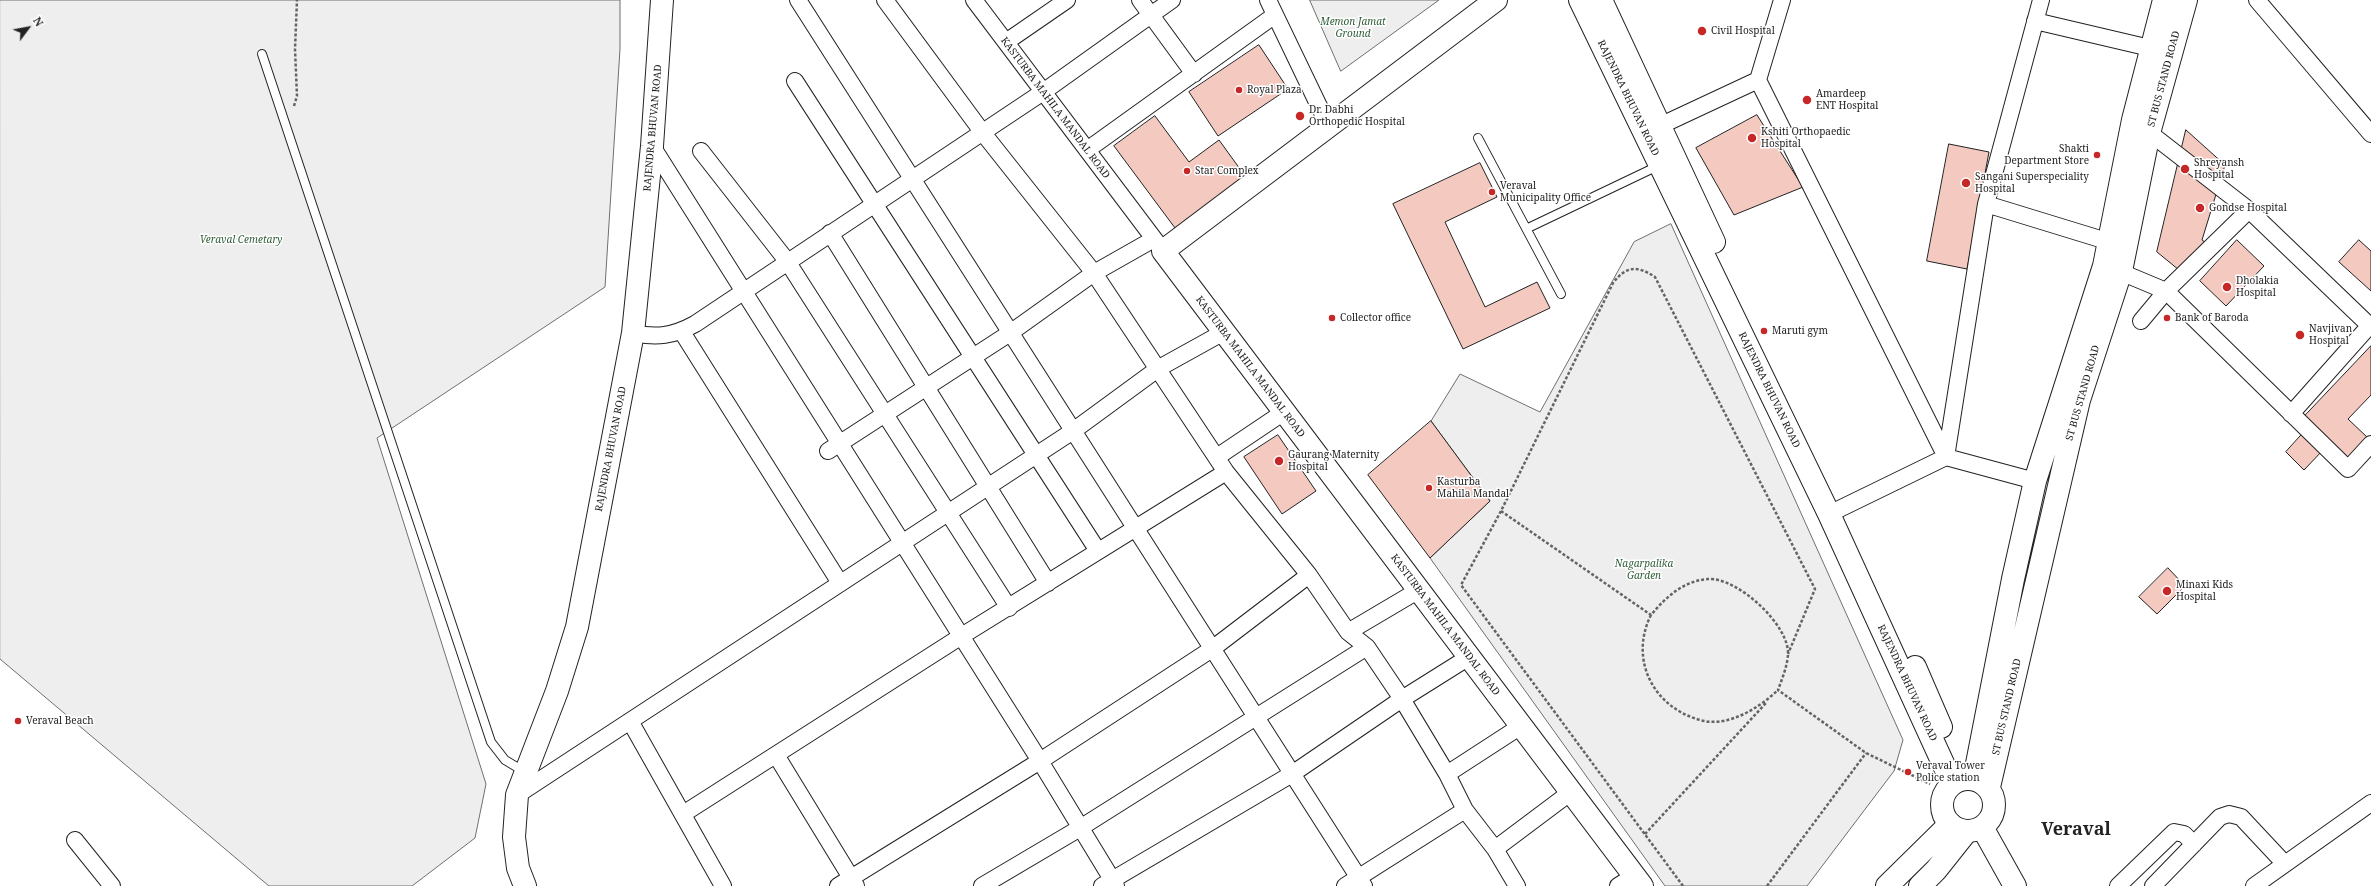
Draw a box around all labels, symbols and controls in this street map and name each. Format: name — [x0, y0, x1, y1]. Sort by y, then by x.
north arrow — [8, 8, 48, 48]
text: N — [30, 14, 47, 29]
park label: Memon Jamat Ground — [1320, 16, 1386, 40]
marker: Civil Hospital — [1696, 25, 1708, 37]
place label: Civil Hospital — [1711, 25, 1775, 37]
street label: ST BUS STAND ROAD — [2145, 30, 2183, 128]
street label: KASTURBA MAHILA MANDAL ROAD — [998, 35, 1112, 181]
street label: RAJENDRA BHUVAN ROAD — [1595, 38, 1661, 158]
street label: RAJENDRA BHUVAN ROAD — [641, 64, 665, 192]
place label: Royal Plaza — [1247, 84, 1302, 96]
marker: Royal Plaza — [1234, 85, 1244, 95]
place label: Amardeep ENT Hospital — [1816, 88, 1878, 112]
marker: Amardeep ENT Hospital — [1801, 94, 1813, 106]
place label: Dr. Dabhi Orthopedic Hospital — [1309, 104, 1405, 128]
marker: Dr. Dabhi Orthopedic Hospital — [1294, 110, 1306, 122]
place label: Kshiti Orthopaedic Hospital — [1761, 126, 1851, 150]
marker: Kshiti Orthopaedic Hospital — [1746, 132, 1758, 144]
place label: Shakti Department Store — [2004, 143, 2089, 166]
marker: Shakti Department Store — [2092, 150, 2102, 160]
place label: Shreyansh Hospital — [2194, 157, 2244, 180]
marker: Shreyansh Hospital — [2179, 163, 2191, 175]
place label: Star Complex — [1195, 165, 1259, 177]
marker: Star Complex — [1182, 166, 1192, 176]
place label: Sangani Superspeciality Hospital — [1975, 171, 2089, 194]
marker: Sangani Superspeciality Hospital — [1960, 177, 1972, 189]
place label: Veraval Municipality Office — [1500, 180, 1591, 204]
marker: Veraval Municipality Office — [1487, 187, 1497, 197]
marker: Gondse Hospital — [2194, 202, 2206, 214]
place label: Gondse Hospital — [2209, 202, 2287, 214]
park label: Veraval Cemetary — [200, 234, 282, 246]
place label: Dholakia Hospital — [2236, 275, 2279, 298]
marker: Dholakia Hospital — [2221, 281, 2233, 293]
street label: KASTURBA MAHILA MANDAL ROAD — [1193, 294, 1307, 440]
place label: Collector office — [1340, 312, 1411, 324]
place label: Bank of Baroda — [2175, 312, 2249, 324]
marker: Collector office — [1327, 313, 1337, 323]
marker: Bank of Baroda — [2162, 313, 2172, 323]
place label: Navjivan Hospital — [2309, 323, 2352, 346]
place label: Maruti gym — [1772, 325, 1828, 337]
marker: Maruti gym — [1759, 326, 1769, 336]
marker: Navjivan Hospital — [2294, 329, 2306, 341]
street label: RAJENDRA BHUVAN ROAD — [1736, 330, 1802, 450]
street label: ST BUS STAND ROAD — [2064, 344, 2102, 442]
street label: RAJENDRA BHUVAN ROAD — [593, 385, 629, 513]
place label: Gaurang Maternity Hospital — [1288, 449, 1379, 472]
marker: Gaurang Maternity Hospital — [1273, 455, 1285, 467]
place label: Kasturba Mahila Mandal — [1437, 476, 1509, 500]
marker: Kasturba Mahila Mandal — [1424, 483, 1434, 493]
street label: KASTURBA MAHILA MANDAL ROAD — [1388, 552, 1502, 698]
park label: Nagarpalika Garden — [1615, 558, 1673, 582]
place label: Minaxi Kids Hospital — [2176, 579, 2233, 602]
marker: Minaxi Kids Hospital — [2161, 585, 2173, 597]
street label: RAJENDRA BHUVAN ROAD — [1875, 623, 1939, 743]
street label: ST BUS STAND ROAD — [1990, 657, 2024, 757]
place label: Veraval Beach — [26, 715, 94, 727]
marker: Veraval Beach — [13, 716, 23, 726]
place label: Veraval Tower Police station — [1916, 760, 1985, 784]
marker: Veraval Tower Police station — [1903, 767, 1913, 777]
district label: Veraval — [2041, 819, 2111, 841]

